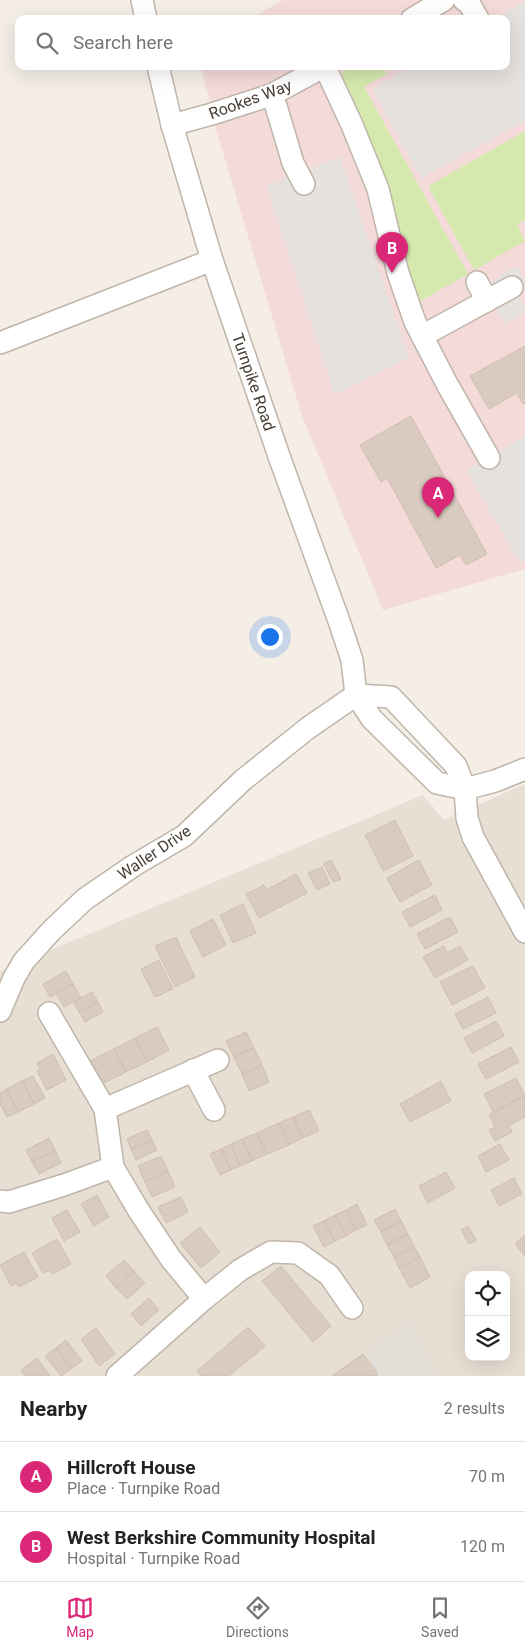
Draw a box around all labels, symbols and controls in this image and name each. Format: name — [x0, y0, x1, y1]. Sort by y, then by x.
search box — [15, 15, 510, 70]
icon: search — [33, 29, 61, 57]
text: Search here — [73, 31, 173, 54]
street label: Rookes Way — [206, 76, 295, 123]
pin: B — [376, 232, 408, 273]
street label: Turnpike Road — [228, 331, 279, 433]
pin: A — [422, 477, 454, 518]
your location — [257, 624, 283, 650]
street label: Waller Drive — [114, 821, 195, 884]
map controls — [465, 1271, 510, 1361]
button: locate — [465, 1271, 510, 1316]
button: layers — [465, 1316, 510, 1361]
text: Nearby — [20, 1397, 87, 1421]
text: 2 results — [444, 1399, 505, 1418]
text: Hillcroft House — [67, 1456, 196, 1479]
text: A — [31, 1467, 41, 1486]
text: 70 m — [469, 1467, 505, 1486]
text: Place · Turnpike Road — [67, 1479, 220, 1498]
text: West Berkshire Community Hospital — [67, 1526, 376, 1549]
text: B — [31, 1537, 41, 1556]
text: 120 m — [460, 1537, 505, 1556]
text: Hospital · Turnpike Road — [67, 1549, 240, 1568]
tab: Map — [66, 1594, 94, 1640]
tab: Directions — [226, 1594, 289, 1640]
tab: Saved — [421, 1594, 459, 1640]

